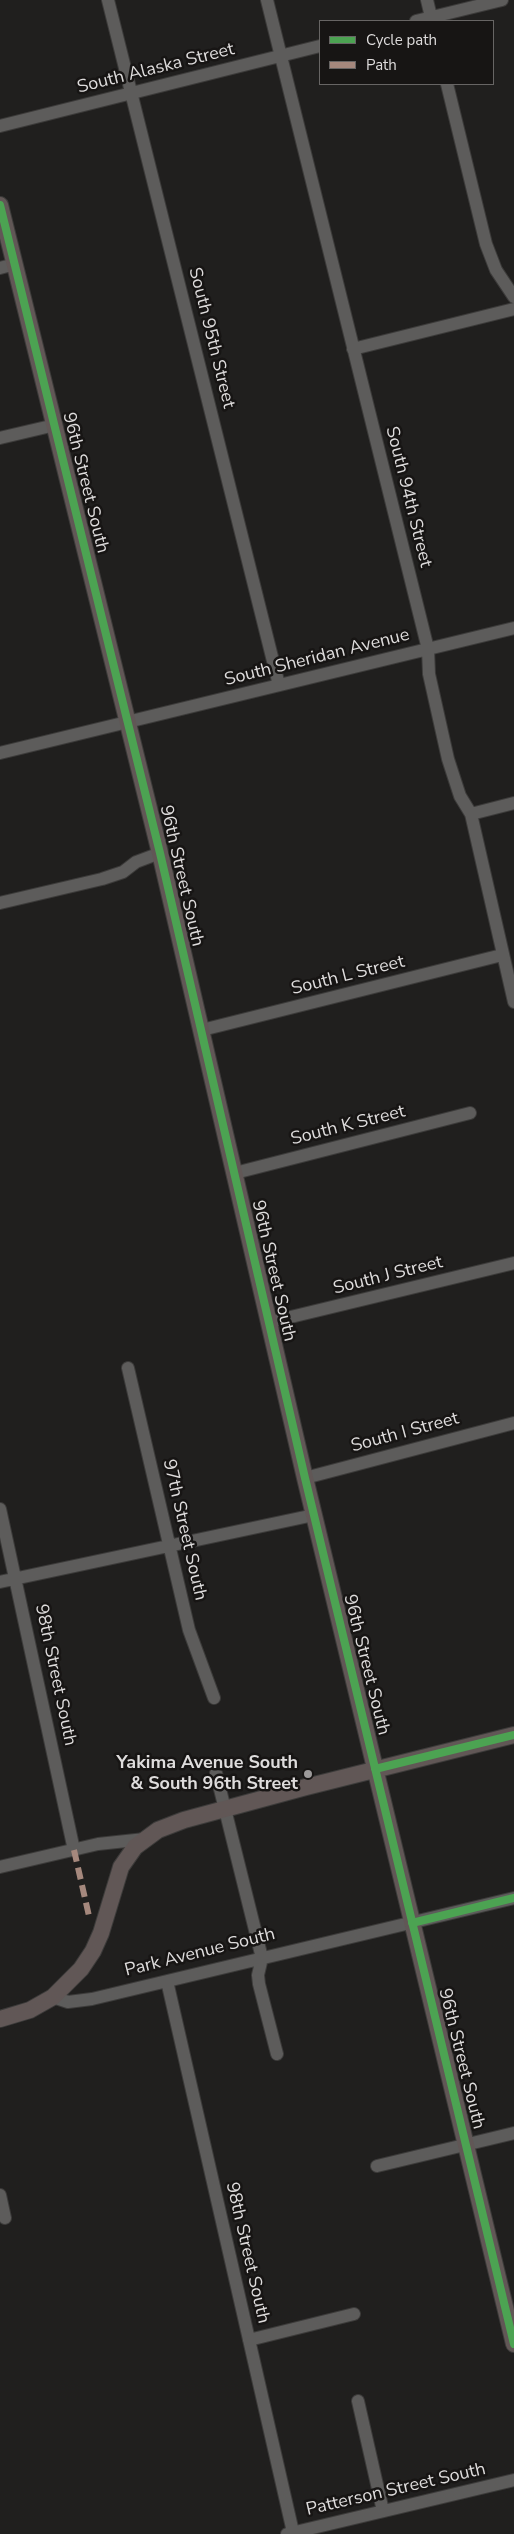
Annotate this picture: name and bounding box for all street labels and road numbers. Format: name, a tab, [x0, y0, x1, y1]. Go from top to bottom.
street label: South Alaska Street	[75, 39, 237, 99]
street label: South 95th Street	[183, 265, 239, 411]
street label: 96th Street South	[57, 410, 113, 556]
street label: South 94th Street	[380, 424, 436, 570]
street label: South Sheridan Avenue	[222, 625, 412, 691]
street label: 96th Street South	[154, 803, 208, 949]
street label: South L Street	[289, 952, 407, 1000]
street label: South K Street	[288, 1101, 408, 1151]
street label: 96th Street South	[246, 1198, 300, 1344]
street label: South J Street	[331, 1252, 445, 1300]
street label: South I Street	[349, 1408, 461, 1458]
street label: 97th Street South	[157, 1457, 211, 1603]
street label: 96th Street South	[338, 1592, 394, 1738]
street label: 98th Street South	[29, 1602, 81, 1748]
street label: Park Avenue South	[123, 1924, 277, 1982]
street label: 96th Street South	[433, 1986, 489, 2132]
street label: 98th Street South	[220, 2180, 274, 2326]
street label: Patterson Street South	[304, 2459, 488, 2521]

